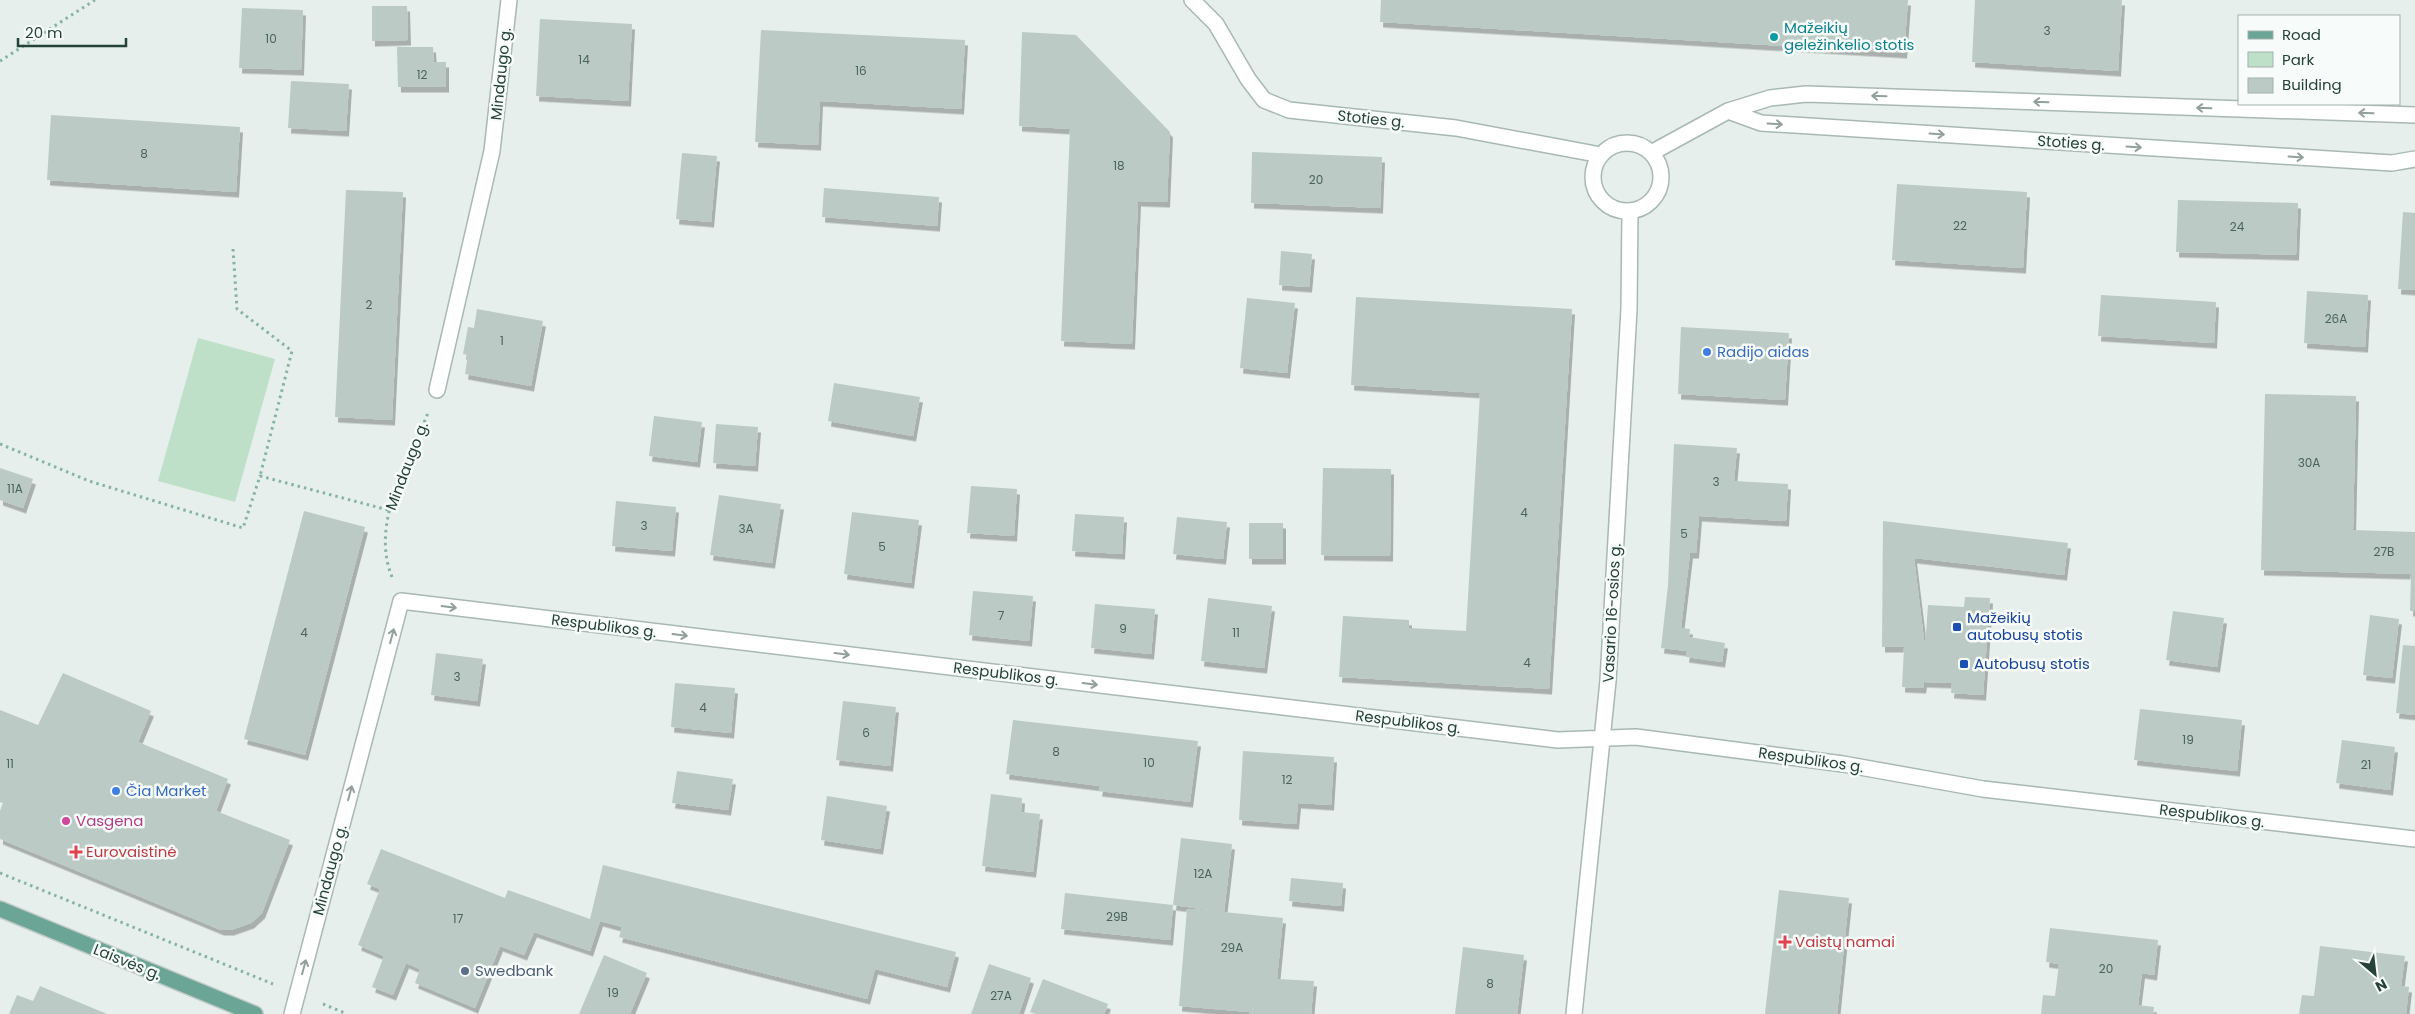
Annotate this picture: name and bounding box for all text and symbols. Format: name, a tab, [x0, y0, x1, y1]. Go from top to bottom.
scale bar	[18, 15, 125, 47]
legend	[2238, 15, 2400, 105]
place label: Mažeikių geležinkelio stotis	[1784, 17, 1915, 55]
text: 20 m	[25, 22, 63, 43]
house number: 3	[2043, 22, 2051, 39]
text: Road	[2282, 24, 2321, 45]
street label: Mindaugo g.	[485, 27, 516, 121]
house number: 10	[265, 30, 277, 47]
marker: Mažeikių geležinkelio stotis	[1768, 31, 1780, 43]
text: Park	[2282, 49, 2314, 70]
house number: 14	[578, 51, 590, 68]
house number: 16	[855, 62, 867, 79]
house number: 12	[417, 66, 427, 83]
text: Building	[2282, 74, 2342, 95]
one-way arrow	[1871, 92, 1887, 101]
one-way arrow	[2034, 97, 2050, 107]
one-way arrow	[2196, 103, 2212, 112]
street label: Stoties g.	[1336, 105, 1406, 132]
one-way arrow	[2359, 109, 2375, 118]
one-way arrow	[1766, 119, 1782, 128]
one-way arrow	[1929, 129, 1945, 139]
street label: Stoties g.	[2037, 130, 2105, 155]
one-way arrow	[2126, 142, 2142, 151]
house number: 8	[140, 145, 148, 162]
one-way arrow	[2288, 153, 2304, 162]
house number: 18	[1113, 157, 1125, 174]
house number: 20	[1309, 171, 1323, 188]
house number: 22	[1953, 217, 1967, 234]
house number: 24	[2230, 218, 2245, 235]
house number: 2	[366, 296, 373, 313]
house number: 26A	[2325, 310, 2347, 327]
house number: 1	[500, 332, 504, 349]
place label: Radijo aidas	[1717, 341, 1810, 362]
marker: Radijo aidas	[1701, 346, 1713, 358]
street label: Mindaugo g.	[380, 419, 433, 513]
house number: 30A	[2298, 454, 2320, 471]
house number: 3	[1712, 473, 1720, 490]
house number: 11A	[7, 480, 23, 497]
house number: 4	[1520, 504, 1528, 521]
house number: 3	[640, 517, 648, 534]
house number: 3A	[738, 520, 754, 537]
house number: 5	[1680, 525, 1688, 542]
house number: 5	[878, 538, 886, 555]
street label: Vasario 16-osios g.	[1597, 543, 1626, 683]
house number: 27B	[2374, 543, 2394, 560]
one-way arrow	[441, 602, 457, 612]
house number: 7	[998, 607, 1005, 624]
place label: Mažeikių autobusų stotis	[1967, 607, 2083, 645]
street label: Respublikos g.	[550, 609, 658, 642]
house number: 9	[1119, 620, 1127, 637]
marker: Mažeikių autobusų stotis	[1951, 621, 1963, 633]
house number: 4	[300, 624, 308, 641]
house number: 11	[1232, 624, 1240, 641]
one-way arrow	[388, 628, 397, 644]
one-way arrow	[672, 630, 688, 640]
one-way arrow	[833, 649, 849, 659]
place label: Autobusų stotis	[1974, 653, 2090, 674]
house number: 4	[1523, 654, 1531, 671]
street label: Respublikos g.	[952, 657, 1060, 690]
marker: Autobusų stotis	[1958, 658, 1970, 670]
house number: 3	[453, 668, 461, 685]
one-way arrow	[1081, 679, 1097, 689]
house number: 4	[699, 699, 707, 716]
street label: Respublikos g.	[1354, 705, 1462, 738]
house number: 6	[862, 724, 870, 741]
house number: 19	[2182, 731, 2194, 748]
street label: Respublikos g.	[1757, 742, 1865, 777]
house number: 8	[1052, 743, 1060, 760]
house number: 10	[1143, 754, 1155, 771]
house number: 11	[6, 755, 14, 772]
house number: 21	[2361, 756, 2371, 773]
house number: 12	[1282, 771, 1292, 788]
place label: Čia Market	[126, 780, 207, 801]
marker: Čia Market	[110, 785, 122, 797]
one-way arrow	[346, 785, 356, 801]
street label: Respublikos g.	[2158, 799, 2266, 832]
place label: Vasgena	[76, 810, 143, 831]
marker: Vasgena	[60, 815, 72, 827]
street label: Mindaugo g.	[307, 822, 352, 918]
place label: Eurovaistinė	[86, 841, 177, 862]
marker: Eurovaistinė	[70, 846, 82, 858]
house number: 12A	[1194, 865, 1212, 882]
house number: 29B	[1106, 908, 1128, 925]
house number: 17	[453, 910, 464, 927]
place label: Vaistų namai	[1795, 931, 1895, 952]
marker: Vaistų namai	[1779, 936, 1791, 948]
street label: Laisvės g.	[90, 939, 164, 985]
house number: 29A	[1221, 939, 1243, 956]
north arrow	[2350, 949, 2400, 999]
one-way arrow	[300, 959, 310, 975]
place label: Swedbank	[475, 960, 553, 981]
house number: 20	[2099, 960, 2113, 977]
marker: Swedbank	[459, 965, 471, 977]
text: N	[2372, 974, 2390, 997]
house number: 8	[1486, 975, 1494, 992]
house number: 19	[607, 984, 619, 1001]
house number: 27A	[990, 987, 1012, 1004]

